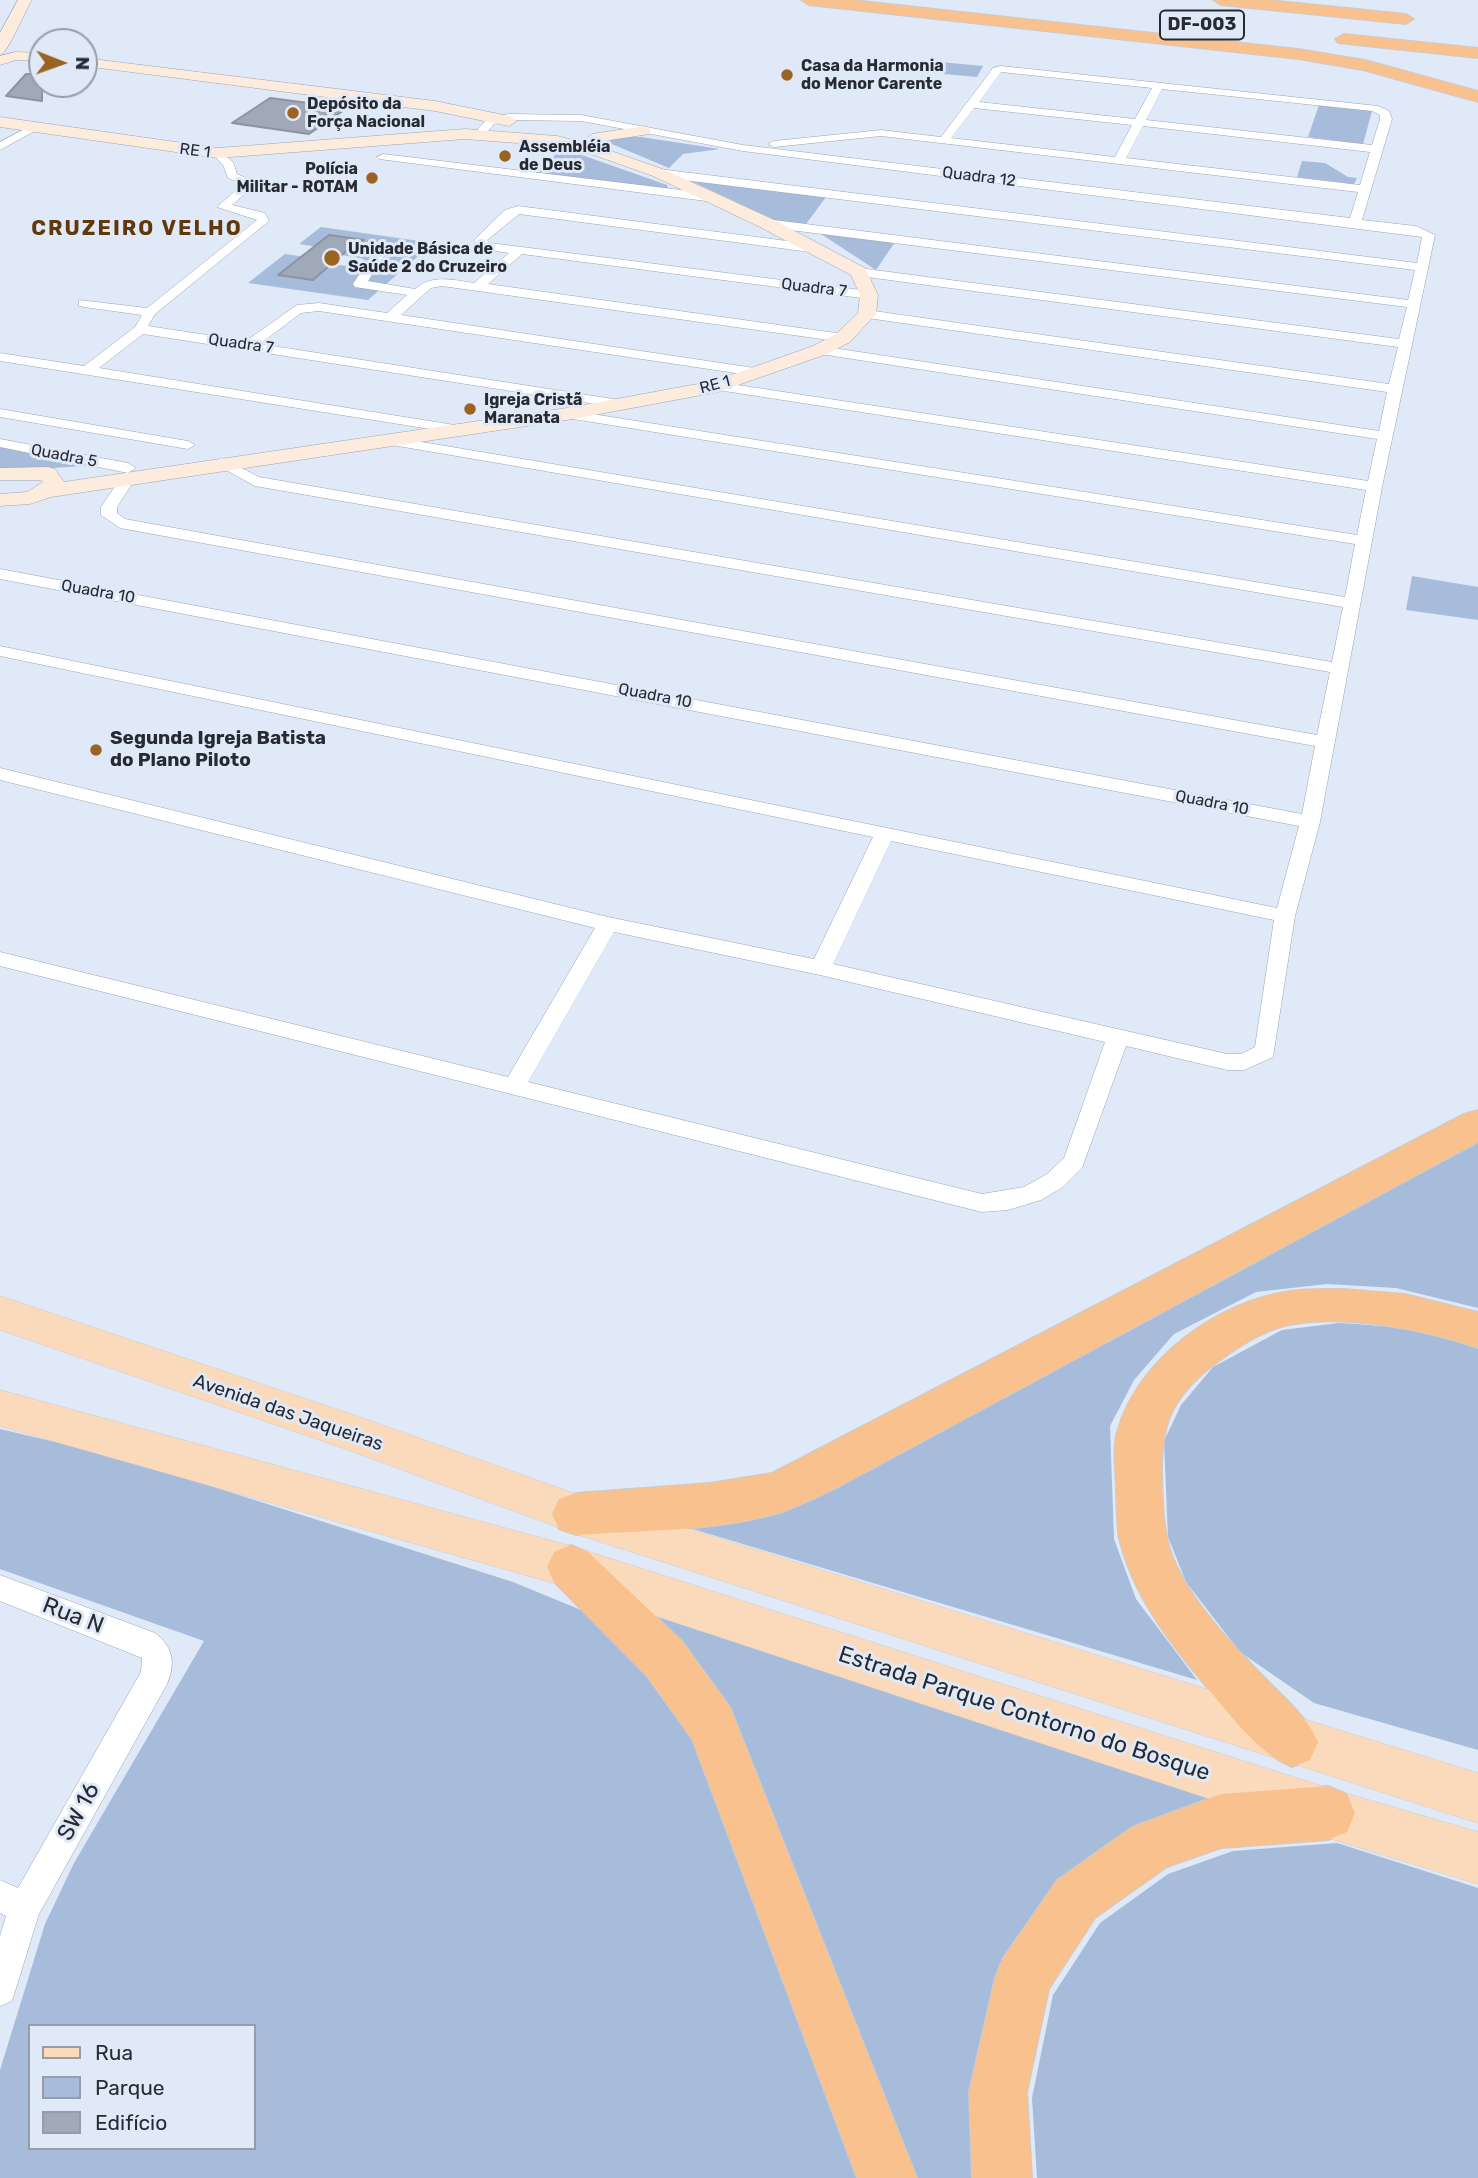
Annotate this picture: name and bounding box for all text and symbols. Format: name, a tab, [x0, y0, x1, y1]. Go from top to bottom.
road number: DF-003	[1160, 10, 1244, 40]
north arrow	[28, 28, 98, 98]
text: N	[71, 56, 94, 70]
place label: Casa da Harmonia do Menor Carente	[801, 56, 944, 94]
marker: Casa da Harmonia do Menor Carente	[779, 67, 795, 83]
place label: Depósito da Força Nacional	[307, 94, 425, 132]
marker: Depósito da Força Nacional	[285, 105, 301, 121]
place label: Assembléia de Deus	[519, 137, 611, 175]
street label: RE 1	[178, 140, 212, 162]
marker: Assembléia de Deus	[497, 148, 513, 164]
place label: Polícia Militar - ROTAM	[237, 159, 358, 197]
street label: Quadra 12	[941, 163, 1017, 191]
marker: Polícia Militar - ROTAM	[364, 170, 380, 186]
district label: CRUZEIRO VELHO	[33, 216, 241, 242]
place label: Unidade Básica de Saúde 2 do Cruzeiro	[348, 239, 507, 277]
marker: Unidade Básica de Saúde 2 do Cruzeiro	[322, 248, 342, 268]
street label: Quadra 7	[780, 274, 848, 302]
street label: Quadra 7	[207, 330, 275, 358]
street label: RE 1	[698, 372, 732, 398]
place label: Igreja Cristã Maranata	[484, 390, 583, 428]
marker: Igreja Cristã Maranata	[462, 401, 478, 417]
street label: Quadra 5	[29, 440, 99, 472]
street label: Quadra 10	[60, 576, 136, 608]
street label: Quadra 10	[617, 679, 693, 713]
place label: Segunda Igreja Batista do Plano Piloto	[110, 728, 326, 772]
marker: Segunda Igreja Batista do Plano Piloto	[88, 742, 104, 758]
street label: Quadra 10	[1174, 786, 1250, 820]
street label: Avenida das Jaqueiras	[190, 1370, 386, 1456]
street label: Rua N	[39, 1592, 107, 1640]
street label: Estrada Parque Contorno do Bosque	[835, 1641, 1213, 1787]
street label: SW 16	[52, 1778, 106, 1846]
legend	[28, 2024, 256, 2150]
text: Rua	[95, 2040, 133, 2065]
text: Parque	[95, 2075, 165, 2100]
text: Edifício	[95, 2110, 167, 2135]

